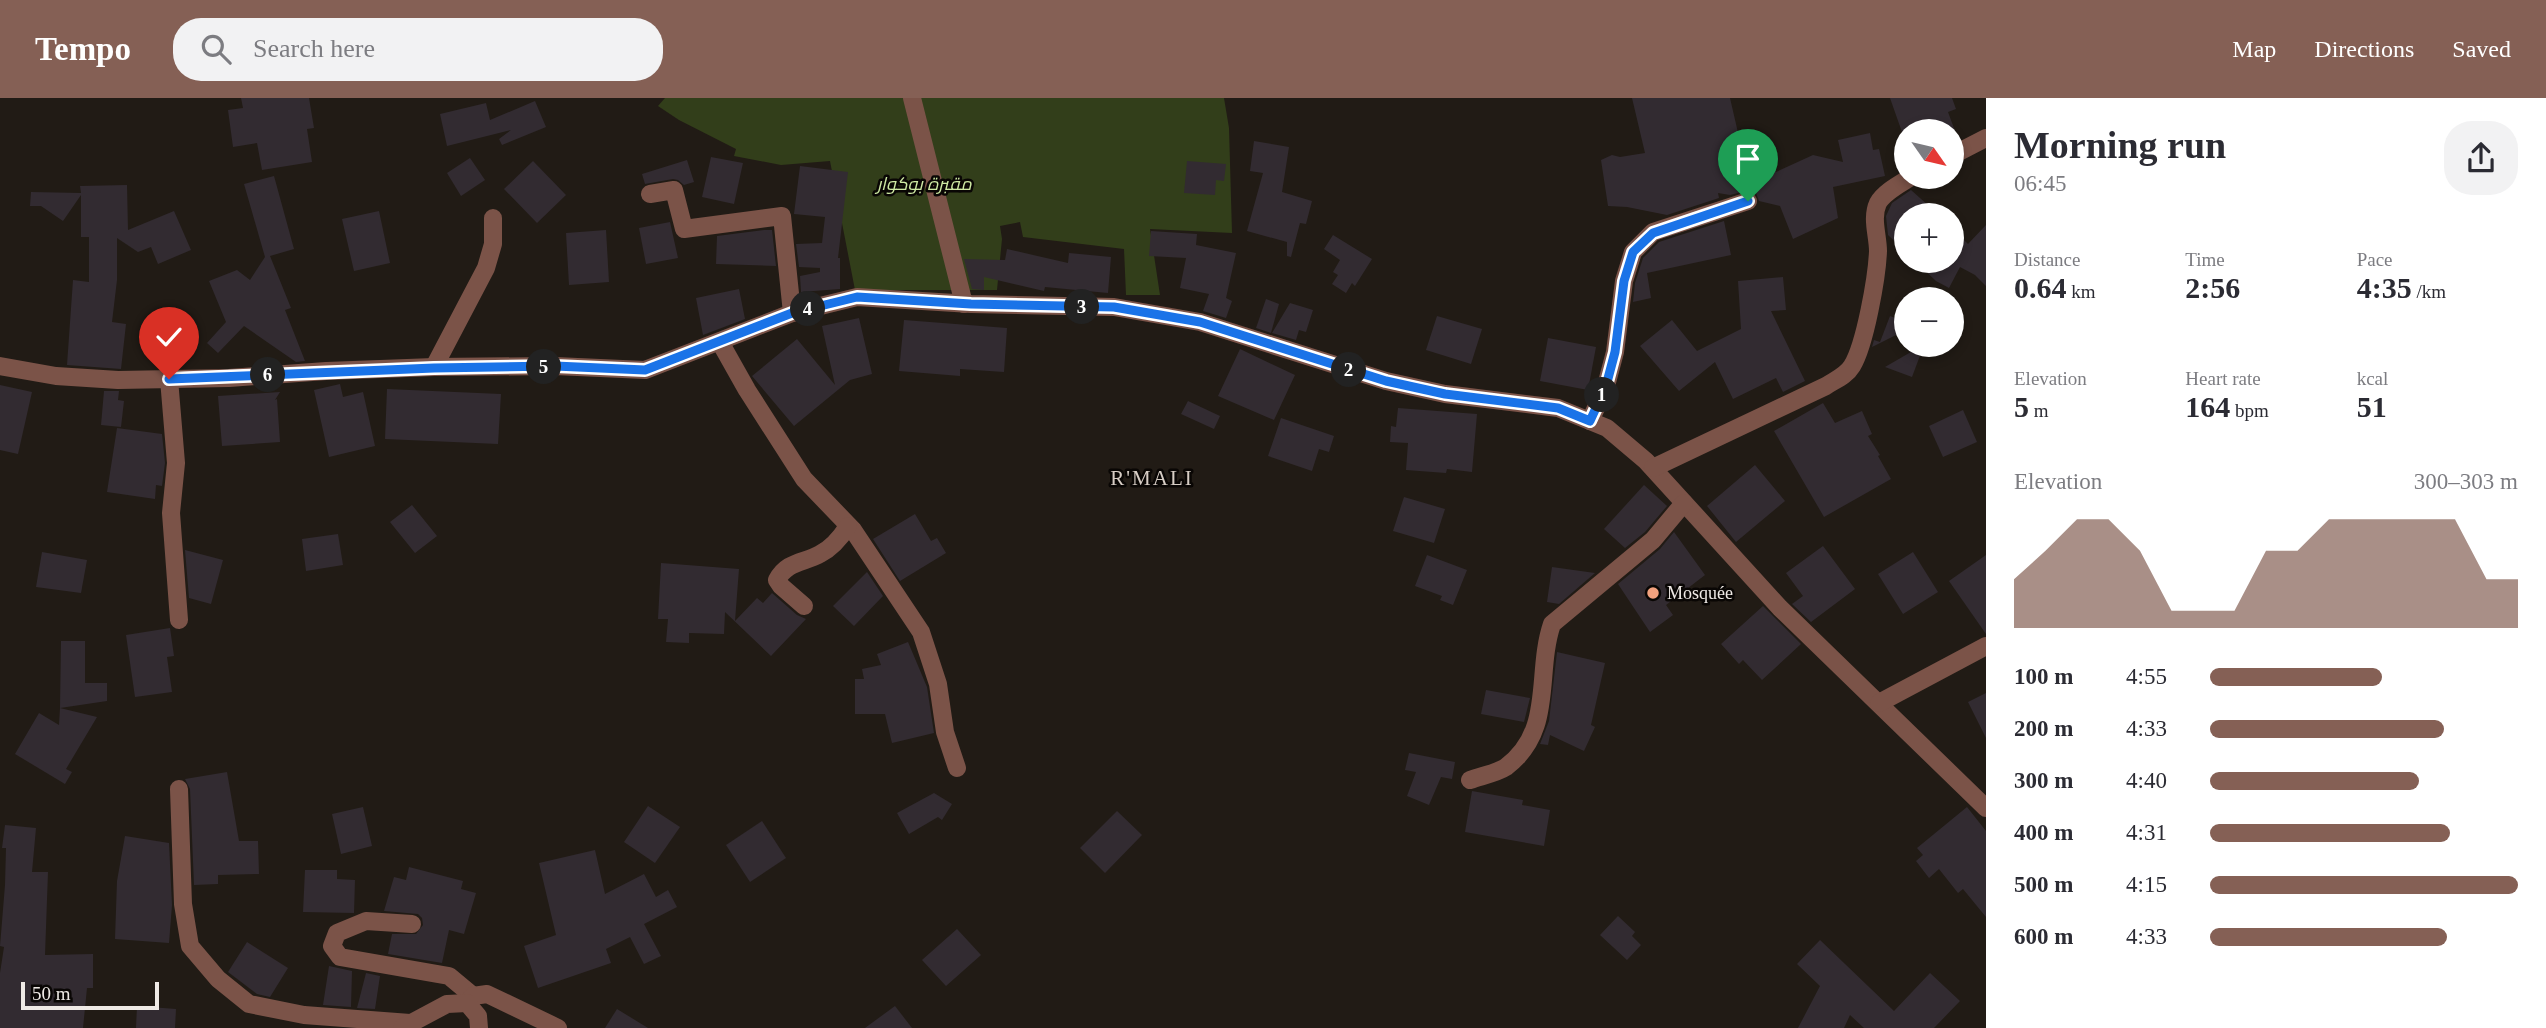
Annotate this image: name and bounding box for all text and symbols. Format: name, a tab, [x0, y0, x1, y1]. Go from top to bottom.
search box	[173, 18, 663, 81]
icon: search	[197, 30, 235, 68]
text: Tempo	[35, 31, 131, 67]
text: Search here	[253, 34, 375, 63]
text: Map	[2232, 36, 2276, 62]
text: Directions	[2314, 36, 2414, 62]
text: Saved	[2452, 36, 2511, 62]
north arrow	[1894, 119, 1964, 189]
map controls	[1894, 119, 1964, 357]
button: share	[2444, 121, 2518, 195]
text: Morning run	[2014, 124, 2226, 166]
pin	[1718, 129, 1778, 201]
icon: arrive	[1729, 140, 1767, 178]
text: 06:45	[2014, 171, 2066, 196]
park label: مقبرة بوكوار	[874, 174, 972, 194]
button: +	[1894, 203, 1964, 273]
text: Distance	[2014, 249, 2080, 270]
text: Time	[2185, 249, 2225, 270]
text: Pace	[2357, 249, 2393, 270]
text: 0.64	[2014, 271, 2067, 304]
text: 2:56	[2185, 271, 2240, 304]
text: 4:35	[2357, 271, 2412, 304]
text: km	[2067, 281, 2096, 302]
text: /km	[2412, 281, 2446, 302]
button: −	[1894, 287, 1964, 357]
pin: 3	[1064, 290, 1100, 325]
pin: 4	[790, 292, 826, 326]
text: 3	[1077, 296, 1086, 317]
text: 4	[803, 298, 812, 319]
pin	[139, 307, 199, 379]
icon: check	[150, 318, 188, 356]
pin: 5	[526, 350, 562, 384]
pin: 2	[1332, 352, 1366, 388]
text: 5	[539, 356, 548, 377]
pin: 6	[250, 358, 286, 392]
text: 2	[1344, 359, 1353, 380]
text: 6	[263, 364, 272, 385]
text: Elevation	[2014, 368, 2087, 389]
text: Heart rate	[2185, 368, 2261, 389]
text: kcal	[2357, 368, 2388, 389]
pin: 1	[1584, 378, 1620, 412]
text: 1	[1597, 384, 1606, 405]
text: 5	[2014, 390, 2029, 423]
text: 164	[2185, 390, 2230, 423]
text: 51	[2357, 390, 2387, 423]
text: m	[2029, 400, 2049, 421]
text: bpm	[2230, 400, 2269, 421]
district label: R'MALI	[1110, 466, 1194, 490]
text: Elevation	[2014, 469, 2102, 494]
text: 300–303 m	[2414, 469, 2518, 494]
place label: Mosquée	[1667, 583, 1733, 603]
marker: Mosquée	[1645, 585, 1661, 601]
text: 100 m	[2014, 664, 2073, 689]
text: 4:55	[2126, 664, 2167, 689]
text: 200 m	[2014, 716, 2073, 741]
text: 4:33	[2126, 716, 2167, 741]
text: 300 m	[2014, 768, 2073, 793]
text: 4:40	[2126, 768, 2167, 793]
text: 400 m	[2014, 820, 2073, 845]
text: 4:31	[2126, 820, 2167, 845]
text: 500 m	[2014, 872, 2073, 897]
text: 4:15	[2126, 872, 2167, 897]
text: 600 m	[2014, 924, 2073, 949]
text: 4:33	[2126, 924, 2167, 949]
scale bar	[21, 979, 159, 1011]
text: 50 m	[32, 983, 71, 1004]

